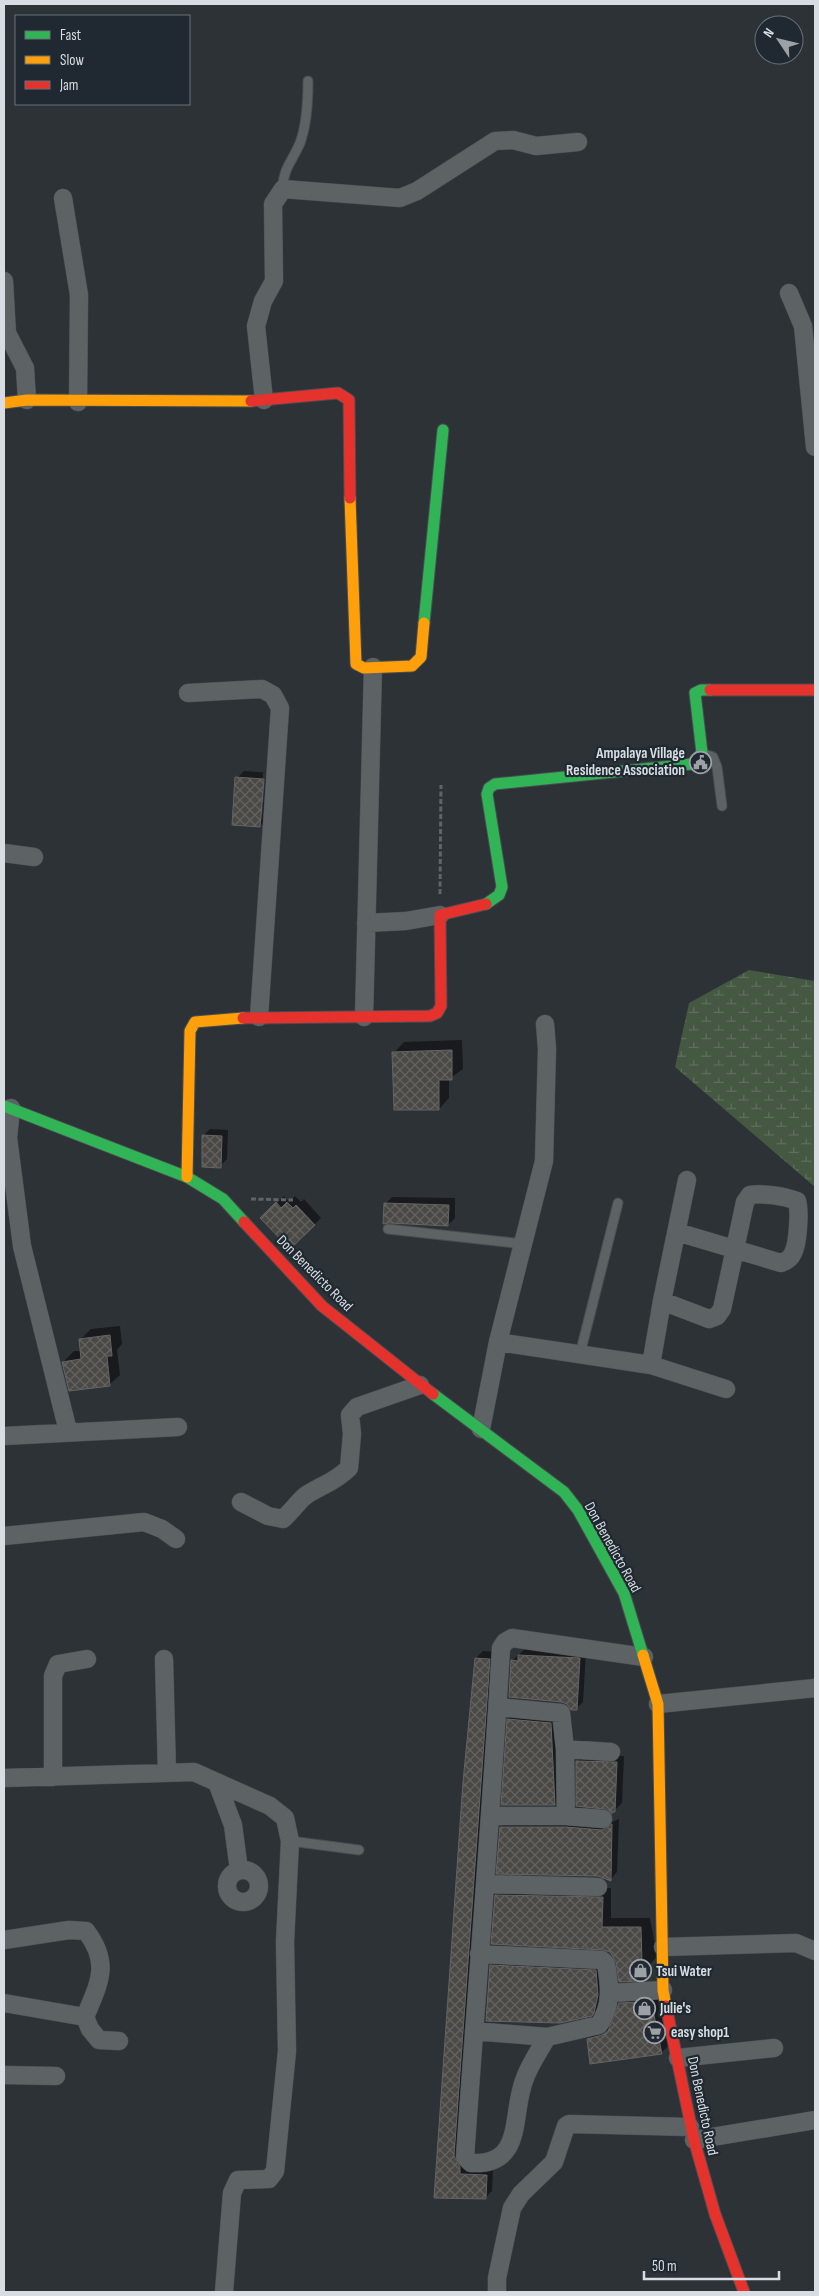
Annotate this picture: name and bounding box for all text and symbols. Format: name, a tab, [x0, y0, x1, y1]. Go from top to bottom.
legend	[15, 15, 190, 105]
north arrow	[754, 15, 804, 65]
text: N	[760, 25, 778, 41]
text: Fast	[60, 26, 82, 45]
text: Slow	[60, 51, 84, 70]
text: Jam	[59, 76, 78, 95]
place label: Ampalaya Village Residence Association	[566, 744, 685, 780]
public building icon: Ampalaya Village Residence Association	[689, 750, 713, 774]
street label: Don Benedicto Road	[272, 1231, 357, 1316]
street label: Don Benedicto Road	[580, 1499, 645, 1596]
shop icon: Tsui Water	[628, 1959, 652, 1983]
place label: Tsui Water	[656, 1962, 712, 1981]
shop icon: Julie's	[632, 1996, 656, 2020]
place label: Julie's	[659, 1999, 691, 2018]
supermarket icon: easy shop1	[643, 2020, 667, 2044]
place label: easy shop1	[671, 2023, 729, 2042]
street label: Don Benedicto Road	[683, 2055, 722, 2157]
scale bar	[644, 2248, 779, 2280]
text: 50 m	[652, 2257, 677, 2276]

